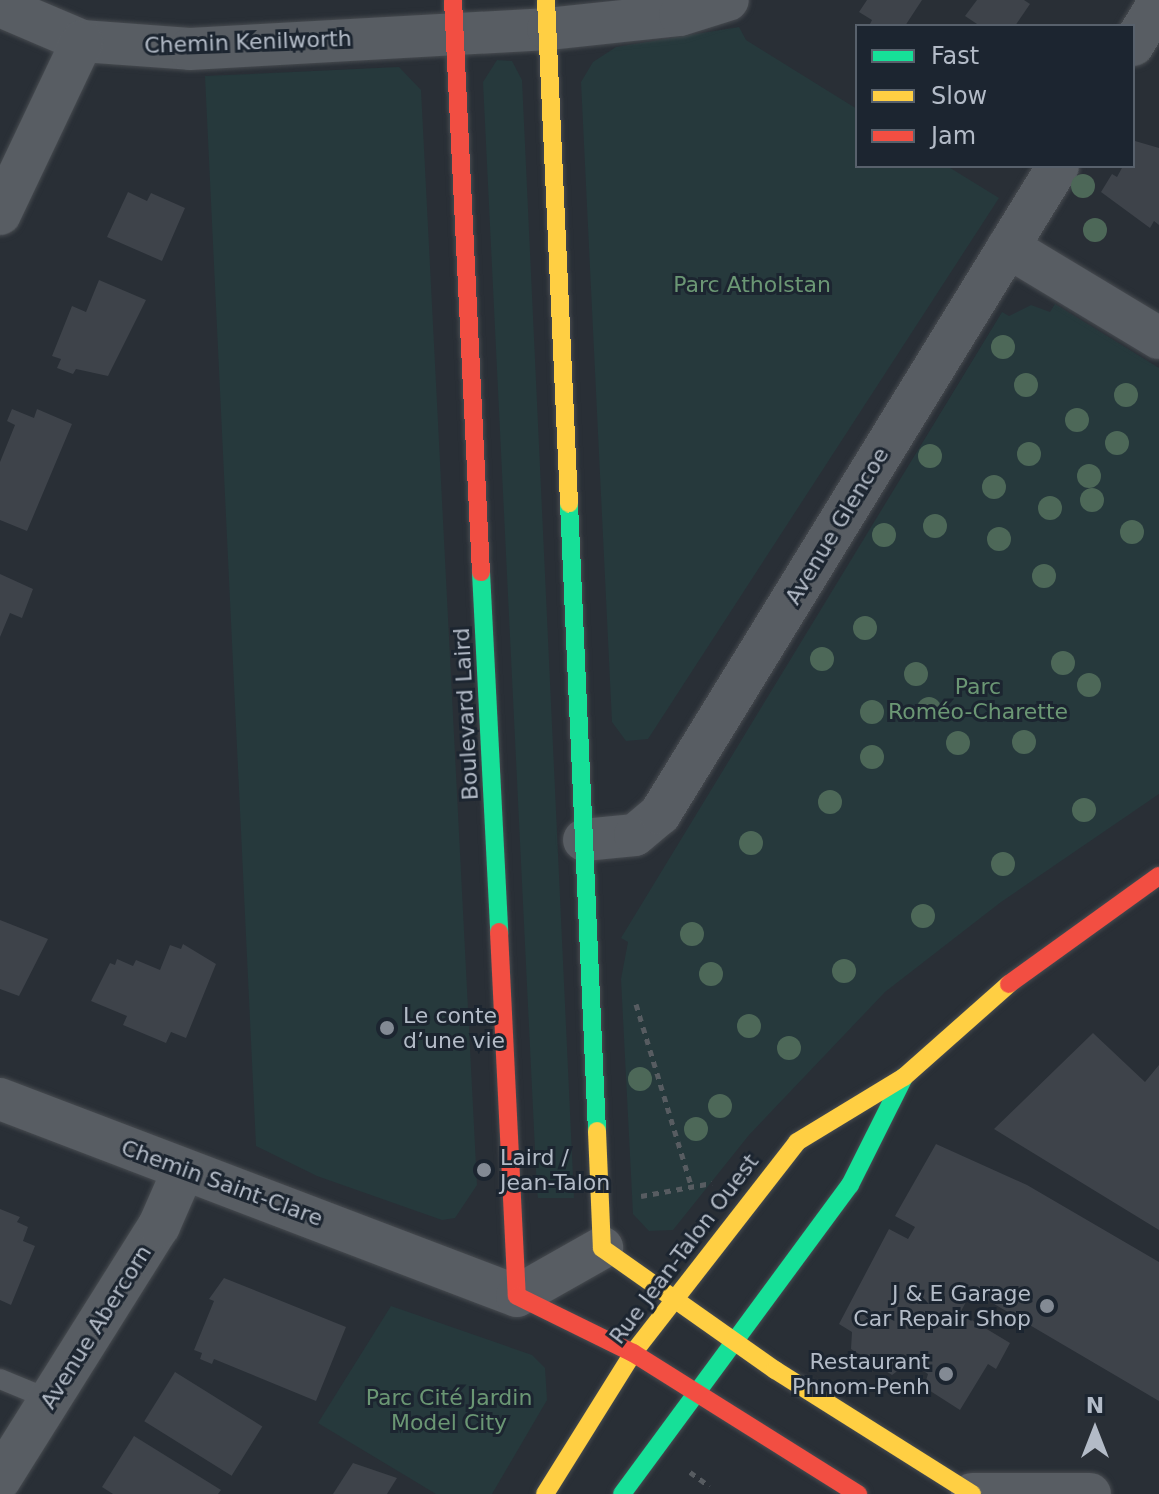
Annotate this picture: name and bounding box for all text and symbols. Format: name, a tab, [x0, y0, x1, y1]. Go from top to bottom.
legend	[855, 24, 1135, 168]
street label: Chemin Kenilworth	[144, 25, 352, 59]
text: Fast	[931, 42, 979, 70]
text: Slow	[931, 82, 987, 110]
text: Jam	[931, 122, 976, 150]
park label: Parc Atholstan	[673, 272, 831, 298]
street label: Avenue Glencoe	[780, 443, 894, 609]
street label: Boulevard Laird	[448, 627, 484, 801]
park label: Parc Roméo-Charette	[888, 673, 1068, 724]
place label: Le conte d’une vie	[403, 1002, 505, 1054]
marker: Le conte d’une vie	[378, 1019, 396, 1037]
street label: Chemin Saint-Clare	[118, 1134, 326, 1232]
place label: Laird / Jean-Talon	[500, 1144, 610, 1196]
street label: Rue Jean-Talon Ouest	[604, 1149, 764, 1349]
marker: Laird / Jean-Talon	[475, 1161, 493, 1179]
street label: Avenue Abercorn	[35, 1240, 157, 1414]
place label: J & E Garage Car Repair Shop	[853, 1280, 1031, 1332]
marker: J & E Garage Car Repair Shop	[1038, 1297, 1056, 1315]
place label: Restaurant Phnom-Penh	[792, 1348, 930, 1400]
marker: Restaurant Phnom-Penh	[937, 1365, 955, 1383]
park label: Parc Cité Jardin Model City	[366, 1384, 532, 1436]
north arrow	[1055, 1390, 1135, 1470]
text: N	[1086, 1393, 1104, 1418]

